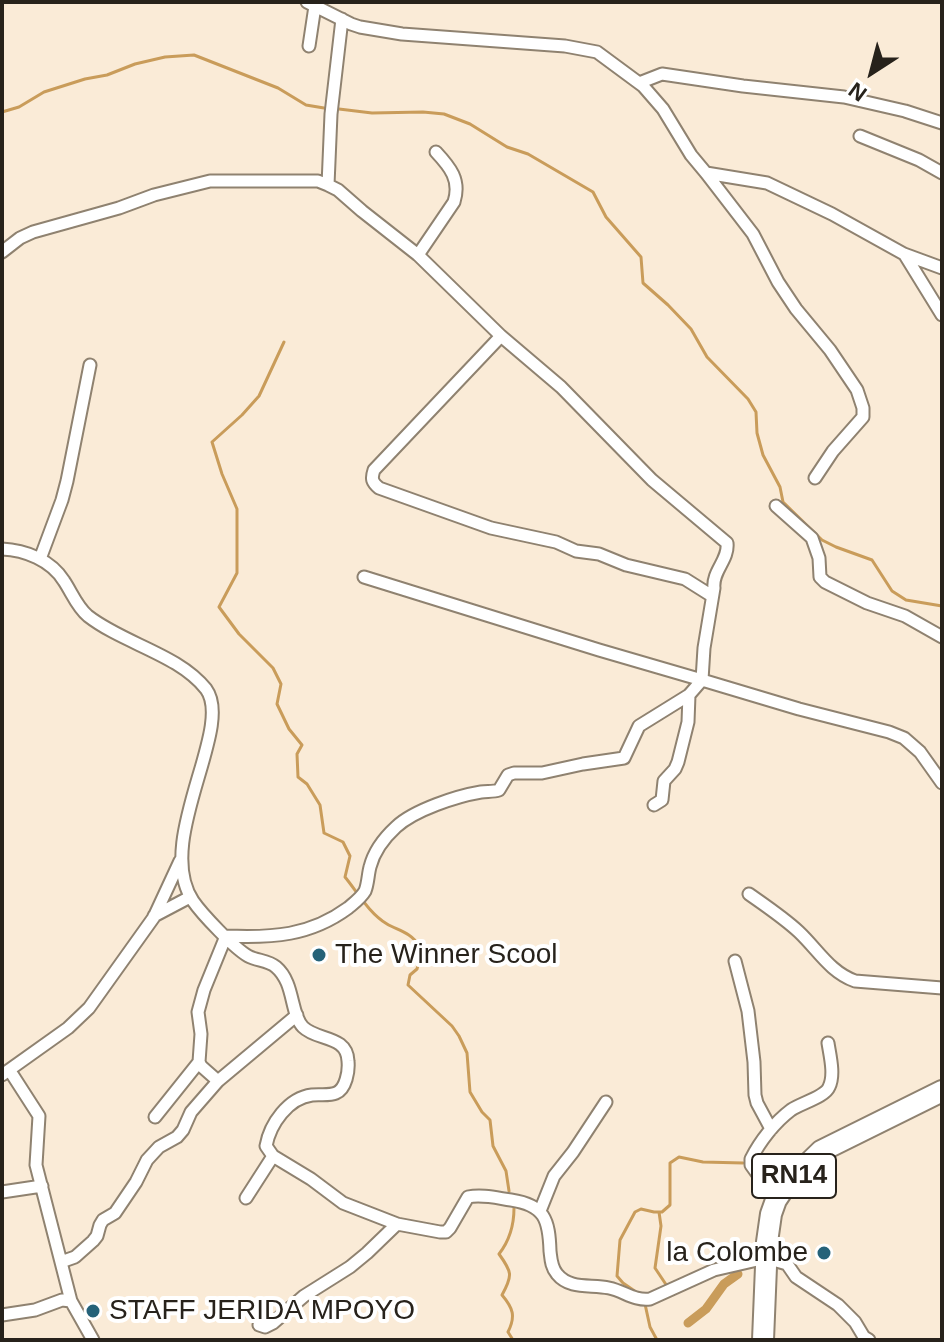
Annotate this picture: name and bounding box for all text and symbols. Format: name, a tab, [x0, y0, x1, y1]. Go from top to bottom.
north arrow	[832, 32, 912, 112]
text: N	[844, 77, 871, 107]
place label: The Winner Scool	[335, 938, 558, 972]
marker: The Winner Scool	[310, 946, 328, 964]
road number: RN14	[752, 1154, 836, 1198]
place label: la Colombe	[666, 1236, 808, 1270]
marker: la Colombe	[815, 1244, 833, 1262]
place label: STAFF JERIDA MPOYO	[109, 1294, 415, 1328]
marker: STAFF JERIDA MPOYO	[84, 1302, 102, 1320]

